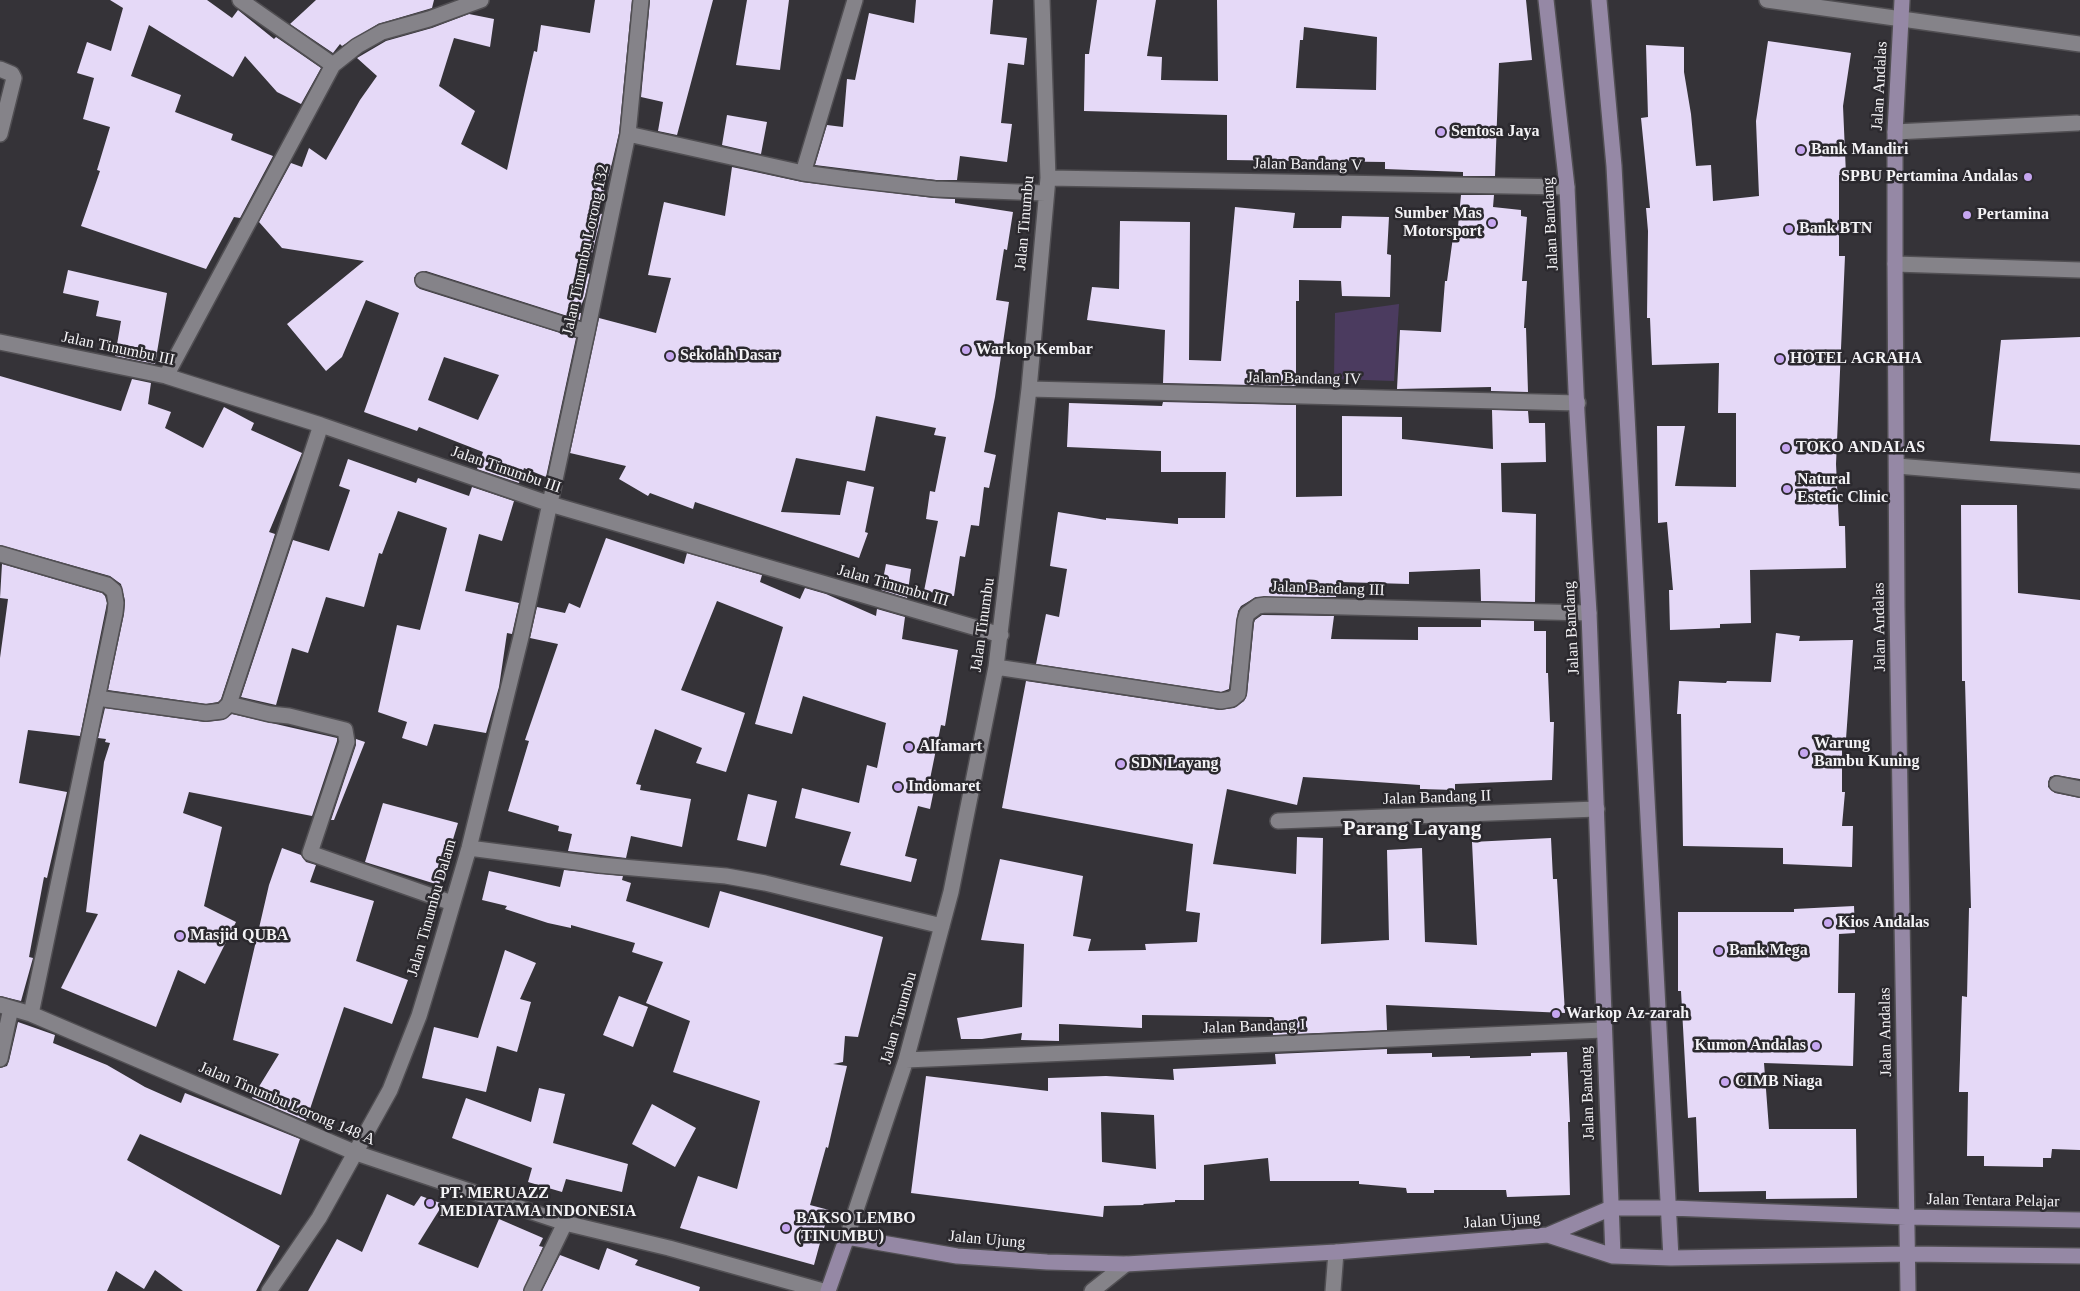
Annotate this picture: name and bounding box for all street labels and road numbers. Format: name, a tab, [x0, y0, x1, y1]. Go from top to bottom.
street label: Jalan Andalas	[1868, 41, 1892, 131]
street label: Jalan Bandang V	[1253, 154, 1363, 176]
street label: Jalan Tinumbu Lorong 132	[559, 163, 613, 337]
street label: Jalan Tinumbu	[1011, 175, 1039, 271]
street label: Jalan Bandang	[1539, 177, 1563, 271]
street label: Jalan Tinumbu III	[60, 328, 176, 370]
street label: Jalan Bandang IV	[1247, 368, 1361, 390]
street label: Jalan Tinumbu III	[449, 442, 563, 498]
street label: Jalan Tinumbu III	[835, 561, 951, 611]
street label: Jalan Tinumbu	[967, 577, 999, 673]
street label: Jalan Bandang III	[1271, 577, 1385, 601]
street label: Jalan Bandang	[1560, 581, 1584, 675]
street label: Jalan Andalas	[1870, 582, 1890, 672]
street label: Jalan Bandang II	[1382, 787, 1492, 809]
street label: Jalan Tinumbu Dalam	[403, 837, 461, 979]
street label: Jalan Tinumbu	[877, 970, 921, 1066]
street label: Jalan Andalas	[1876, 987, 1896, 1077]
street label: Jalan Bandang I	[1202, 1016, 1306, 1038]
street label: Jalan Bandang	[1577, 1046, 1599, 1140]
street label: Jalan Tinumbu Lorong 148 A	[196, 1058, 378, 1150]
street label: Jalan Tentara Pelajar	[1926, 1190, 2060, 1212]
street label: Jalan Ujung	[1463, 1209, 1541, 1233]
street label: Jalan Ujung	[948, 1227, 1026, 1253]

